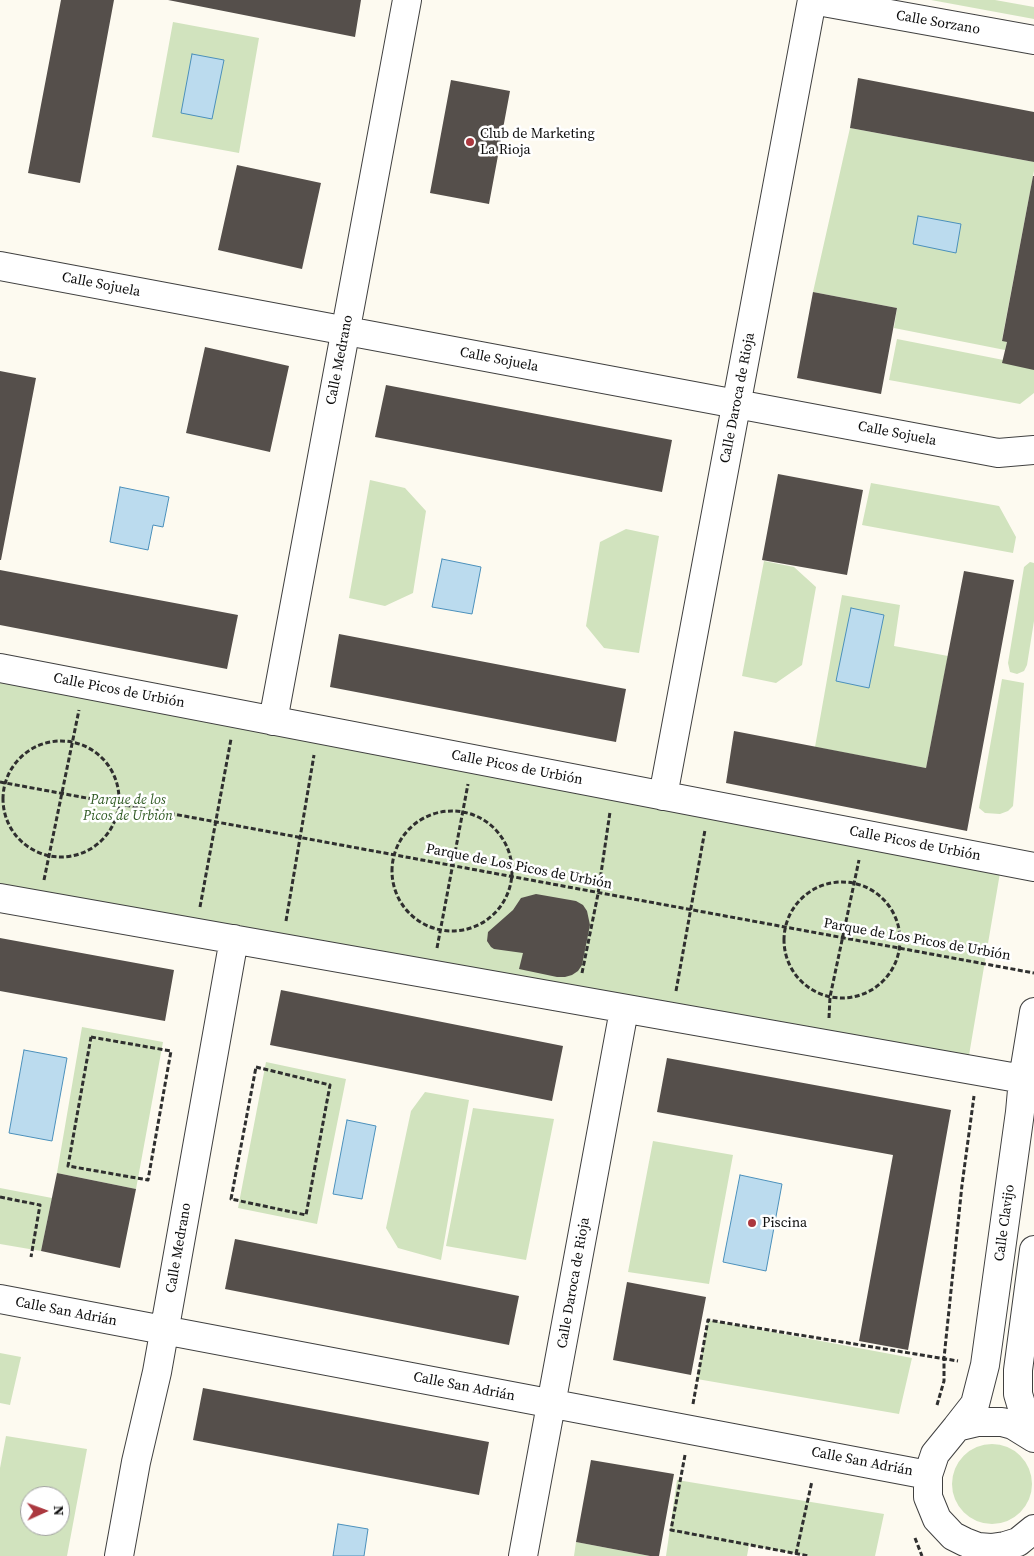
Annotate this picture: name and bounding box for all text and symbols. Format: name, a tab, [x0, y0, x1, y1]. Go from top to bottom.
street label: Calle Sorzano	[895, 7, 981, 39]
place label: Club de Marketing La Rioja	[480, 126, 595, 158]
marker: Club de Marketing La Rioja	[464, 136, 476, 148]
street label: Calle Sojuela	[60, 269, 142, 301]
street label: Calle Medrano	[323, 314, 357, 406]
street label: Calle Daroca de Rioja	[717, 331, 759, 465]
street label: Calle Sojuela	[458, 344, 540, 376]
street label: Calle Sojuela	[856, 418, 938, 450]
street label: Calle Picos de Urbión	[52, 670, 186, 712]
street label: Calle Picos de Urbión	[450, 747, 584, 789]
park label: Parque de los Picos de Urbión	[83, 792, 173, 824]
street label: Calle Picos de Urbión	[848, 823, 982, 865]
street label: Parque de Los Picos de Urbión	[424, 841, 614, 893]
street label: Parque de Los Picos de Urbión	[822, 915, 1012, 965]
street label: Calle Clavijo	[991, 1184, 1019, 1262]
street label: Calle Medrano	[163, 1202, 195, 1294]
place label: Piscina	[762, 1215, 807, 1231]
street label: Calle Daroca de Rioja	[554, 1216, 594, 1350]
marker: Piscina	[746, 1217, 758, 1229]
street label: Calle San Adrián	[14, 1294, 118, 1330]
street label: Calle San Adrián	[412, 1369, 516, 1405]
street label: Calle San Adrián	[810, 1444, 914, 1480]
north arrow	[20, 1486, 70, 1536]
text: N	[49, 1505, 69, 1516]

